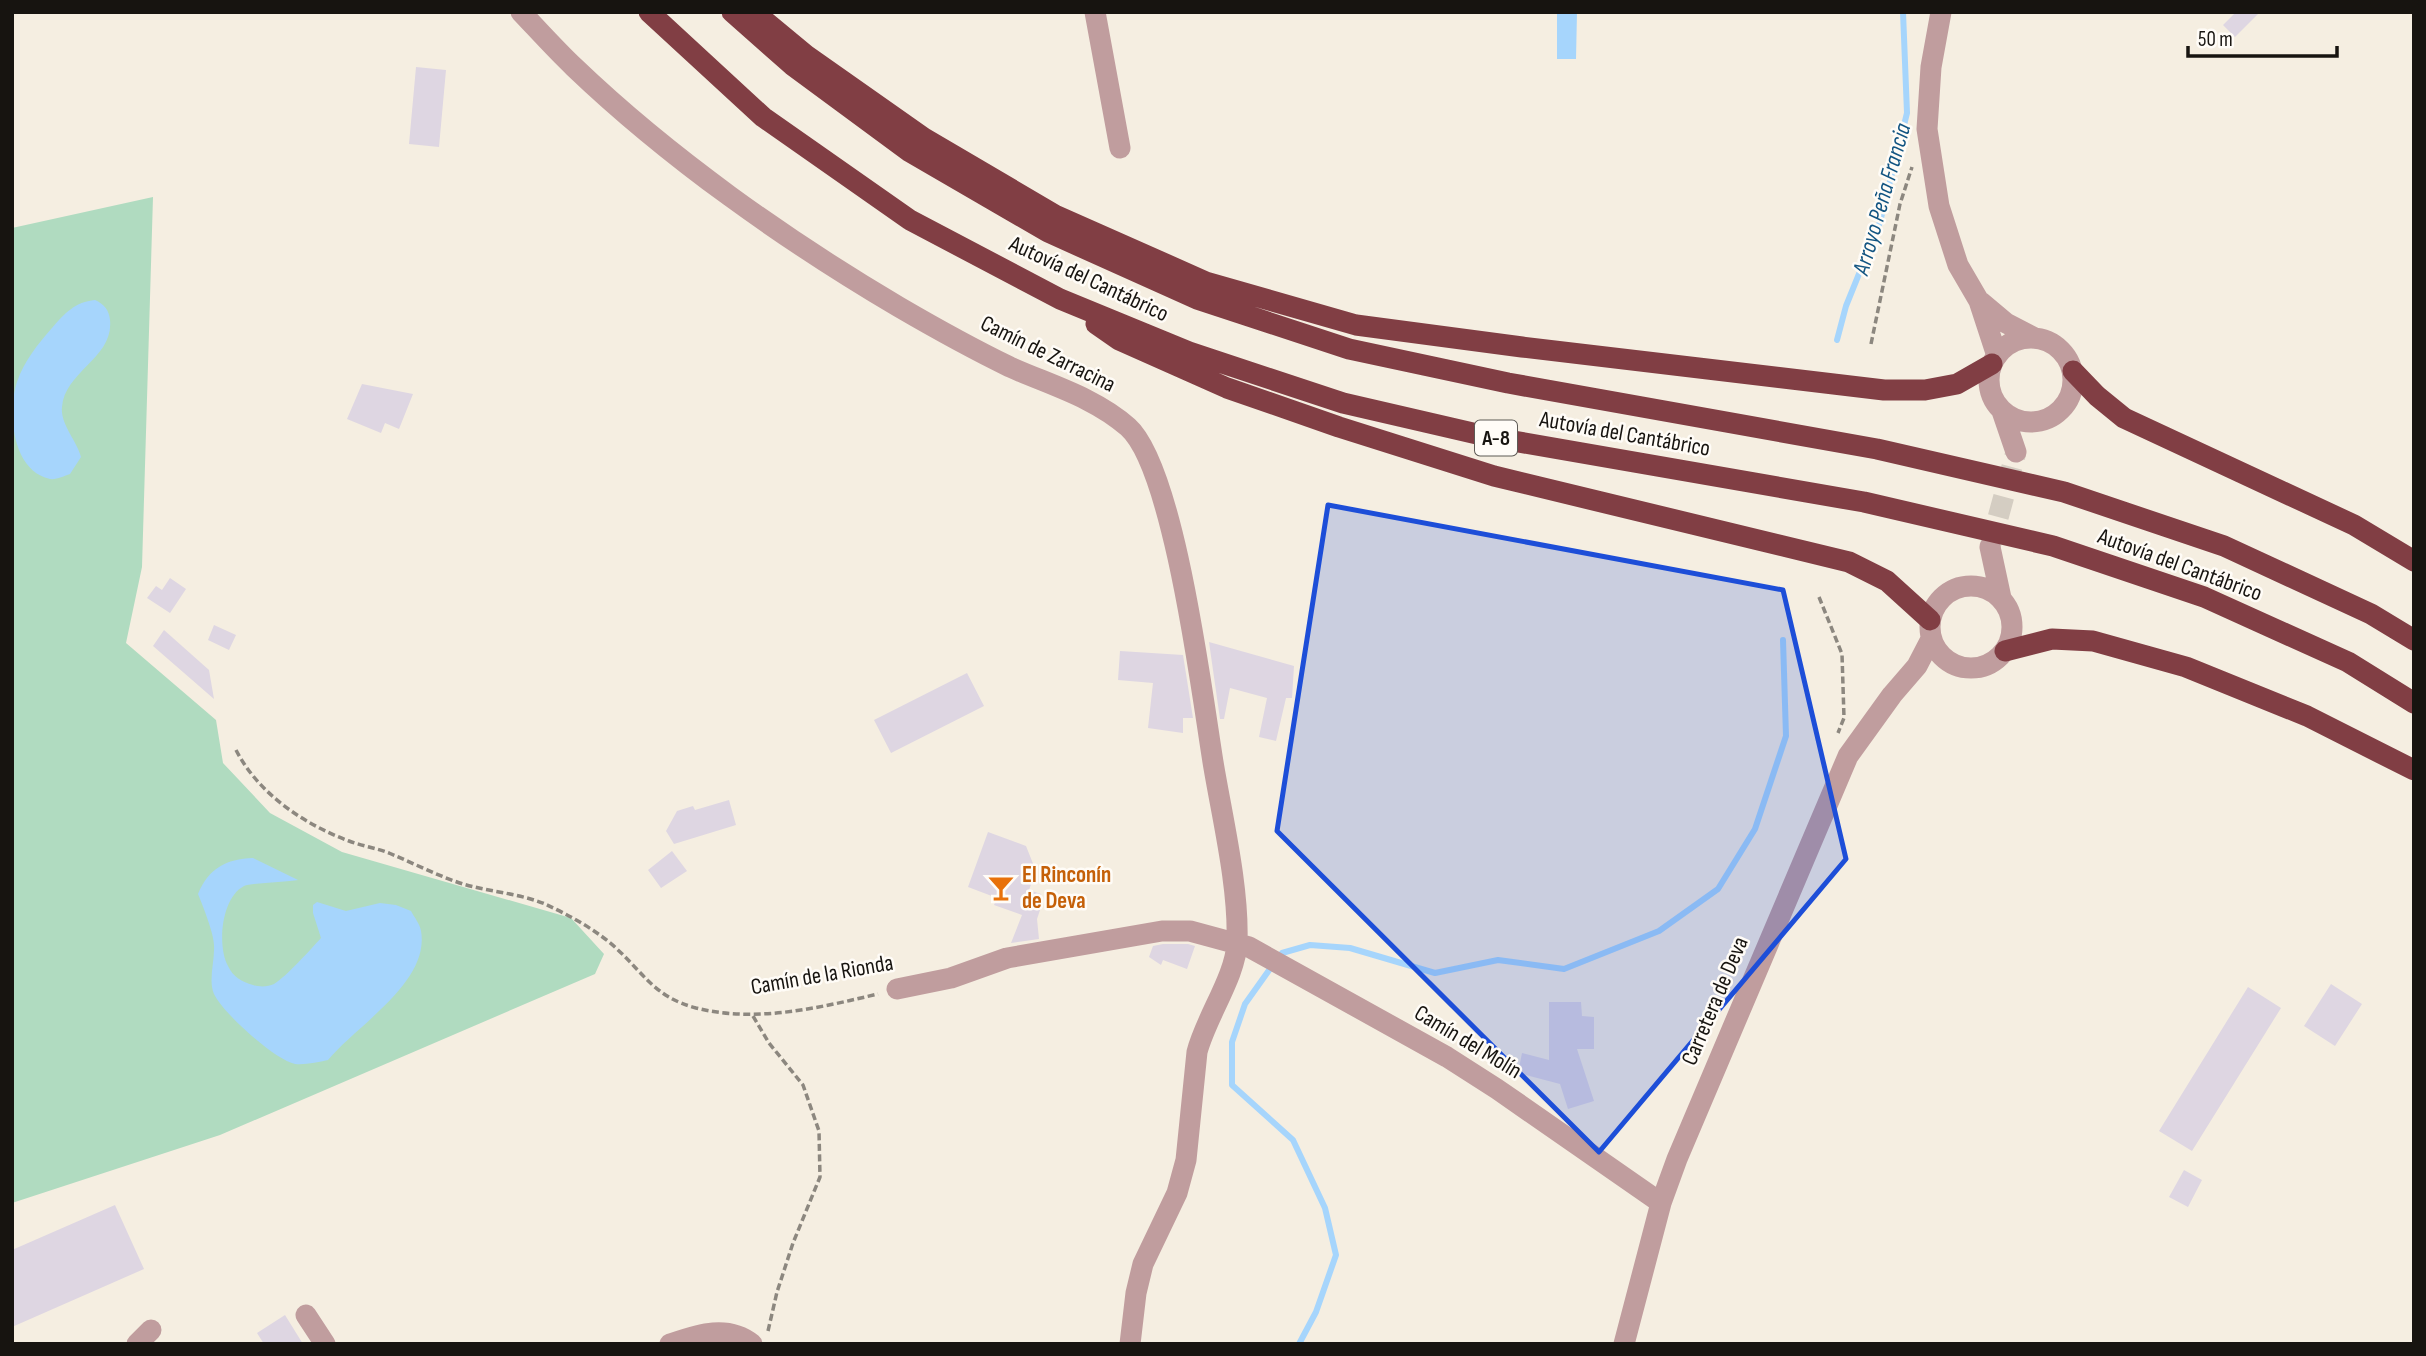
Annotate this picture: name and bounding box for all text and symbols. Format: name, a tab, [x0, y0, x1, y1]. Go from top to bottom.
scale bar	[2188, 14, 2337, 58]
text: 50 m	[2198, 27, 2233, 52]
water label: Arroyo Peña Francia	[1846, 119, 1918, 279]
street label: Autovía del Cantábrico	[1004, 229, 1173, 328]
street label: Camín de Zarracina	[976, 309, 1120, 399]
street label: Autovía del Cantábrico	[1537, 405, 1712, 463]
road number: A-8	[1475, 420, 1517, 456]
street label: Autovía del Cantábrico	[2093, 522, 2266, 608]
place label: El Rinconín de Deva	[1022, 861, 1111, 915]
bar icon: El Rinconín de Deva	[986, 873, 1016, 903]
street label: Carretera de Deva	[1675, 933, 1755, 1069]
street label: Camín de la Rionda	[749, 949, 895, 1001]
street label: Camín del Molín	[1409, 999, 1527, 1085]

